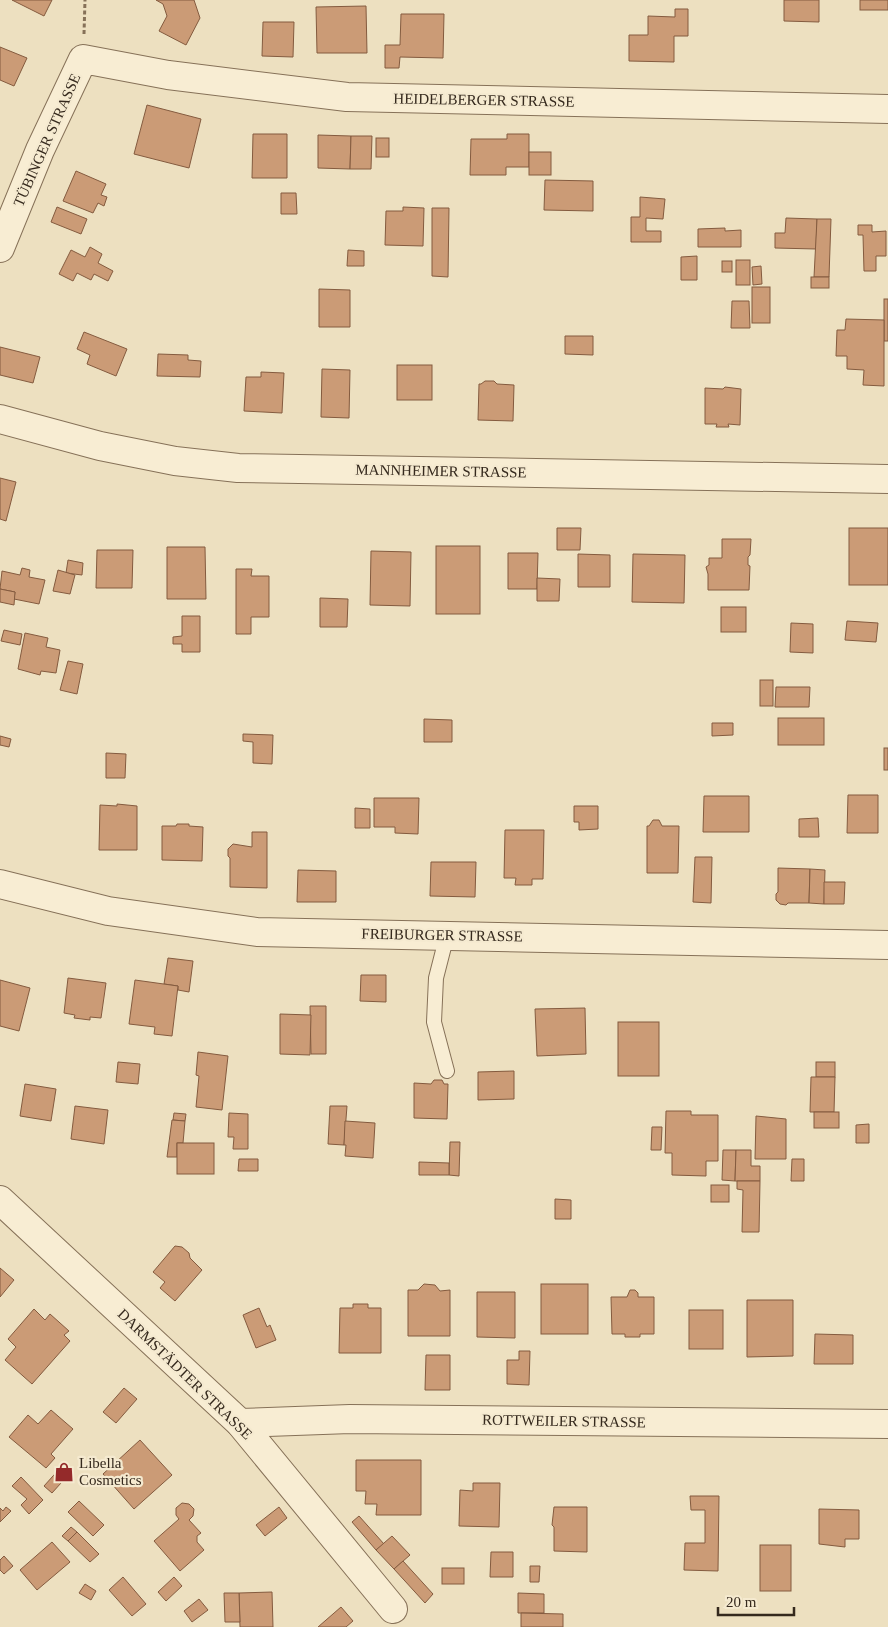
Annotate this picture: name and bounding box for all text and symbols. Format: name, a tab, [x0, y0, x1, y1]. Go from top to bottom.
street label: TÜBINGER STRASSE	[10, 71, 84, 209]
street label: HEIDELBERGER STRASSE	[393, 90, 575, 110]
street label: MANNHEIMER STRASSE	[355, 462, 527, 480]
street label: FREIBURGER STRASSE	[361, 926, 523, 944]
street label: DARMSTÄDTER STRASSE	[115, 1306, 255, 1442]
street label: ROTTWEILER STRASSE	[482, 1412, 646, 1430]
place label: Libella Cosmetics	[79, 1455, 142, 1488]
shop icon: Libella Cosmetics	[53, 1461, 75, 1483]
scale bar	[718, 1584, 794, 1616]
text: 20 m	[726, 1594, 757, 1610]

